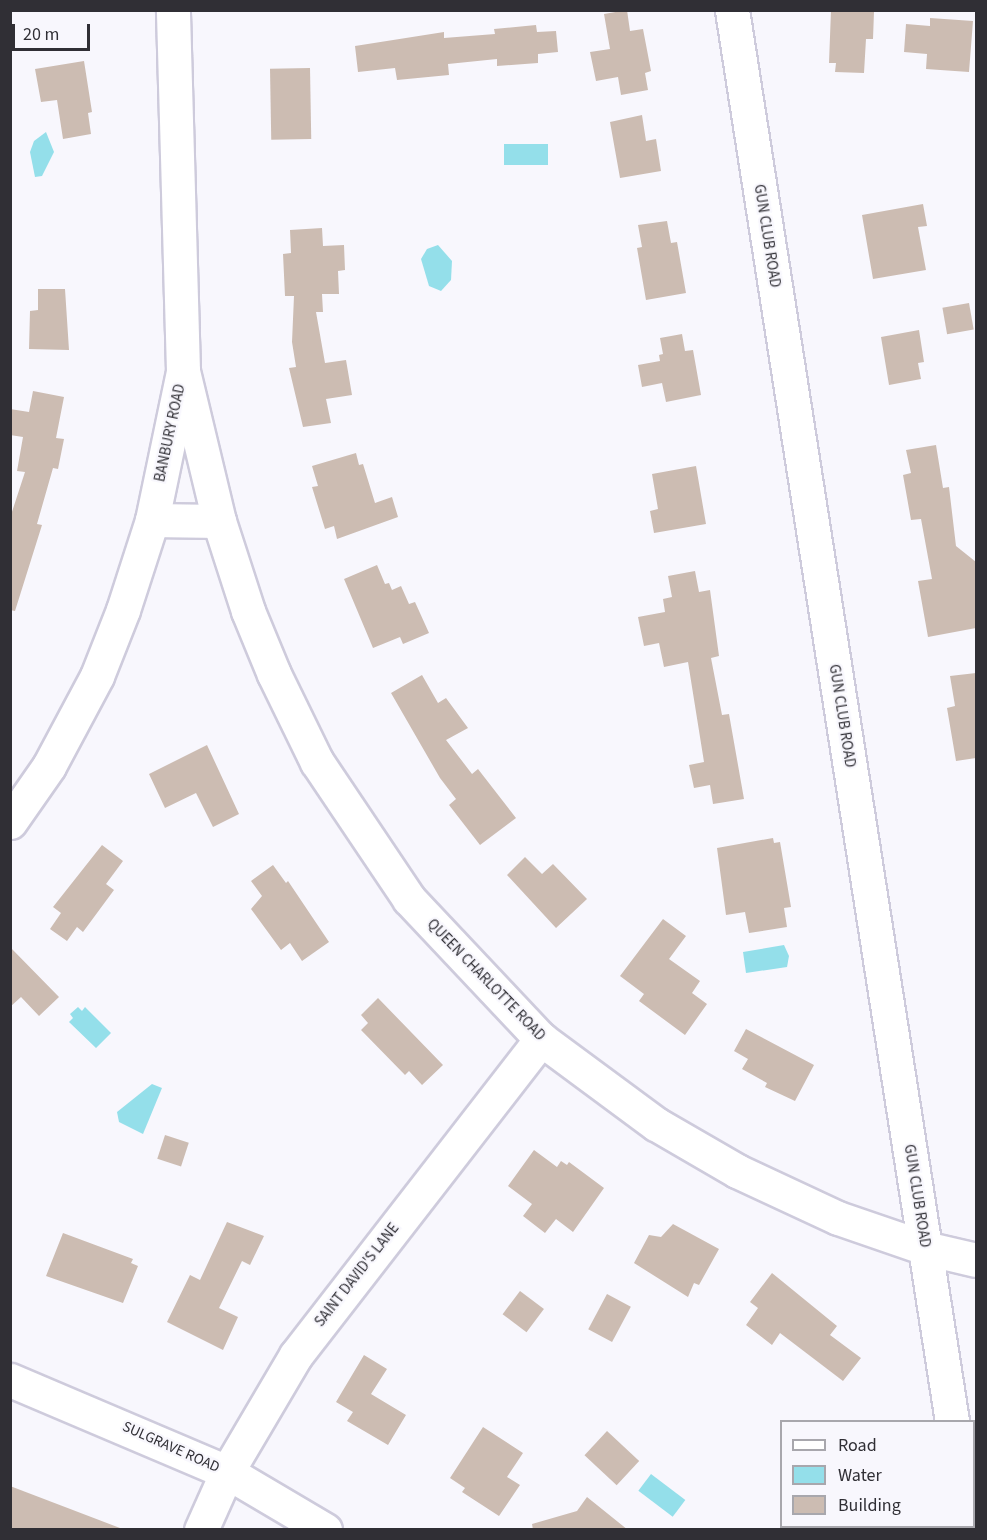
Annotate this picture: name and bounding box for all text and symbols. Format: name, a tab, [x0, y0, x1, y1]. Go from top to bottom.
scale bar	[15, 12, 93, 50]
text: 20 m	[23, 22, 59, 47]
street label: GUN CLUB ROAD	[750, 183, 784, 289]
street label: BANBURY ROAD	[151, 382, 189, 484]
street label: GUN CLUB ROAD	[825, 663, 859, 769]
street label: QUEEN CHARLOTTE ROAD	[423, 915, 549, 1045]
street label: GUN CLUB ROAD	[900, 1143, 934, 1249]
street label: SAINT DAVID'S LANE	[311, 1220, 403, 1330]
street label: SULGRAVE ROAD	[120, 1418, 222, 1476]
legend	[780, 1420, 975, 1528]
text: Road	[838, 1433, 877, 1458]
text: Water	[838, 1463, 882, 1488]
text: Building	[838, 1493, 901, 1518]

